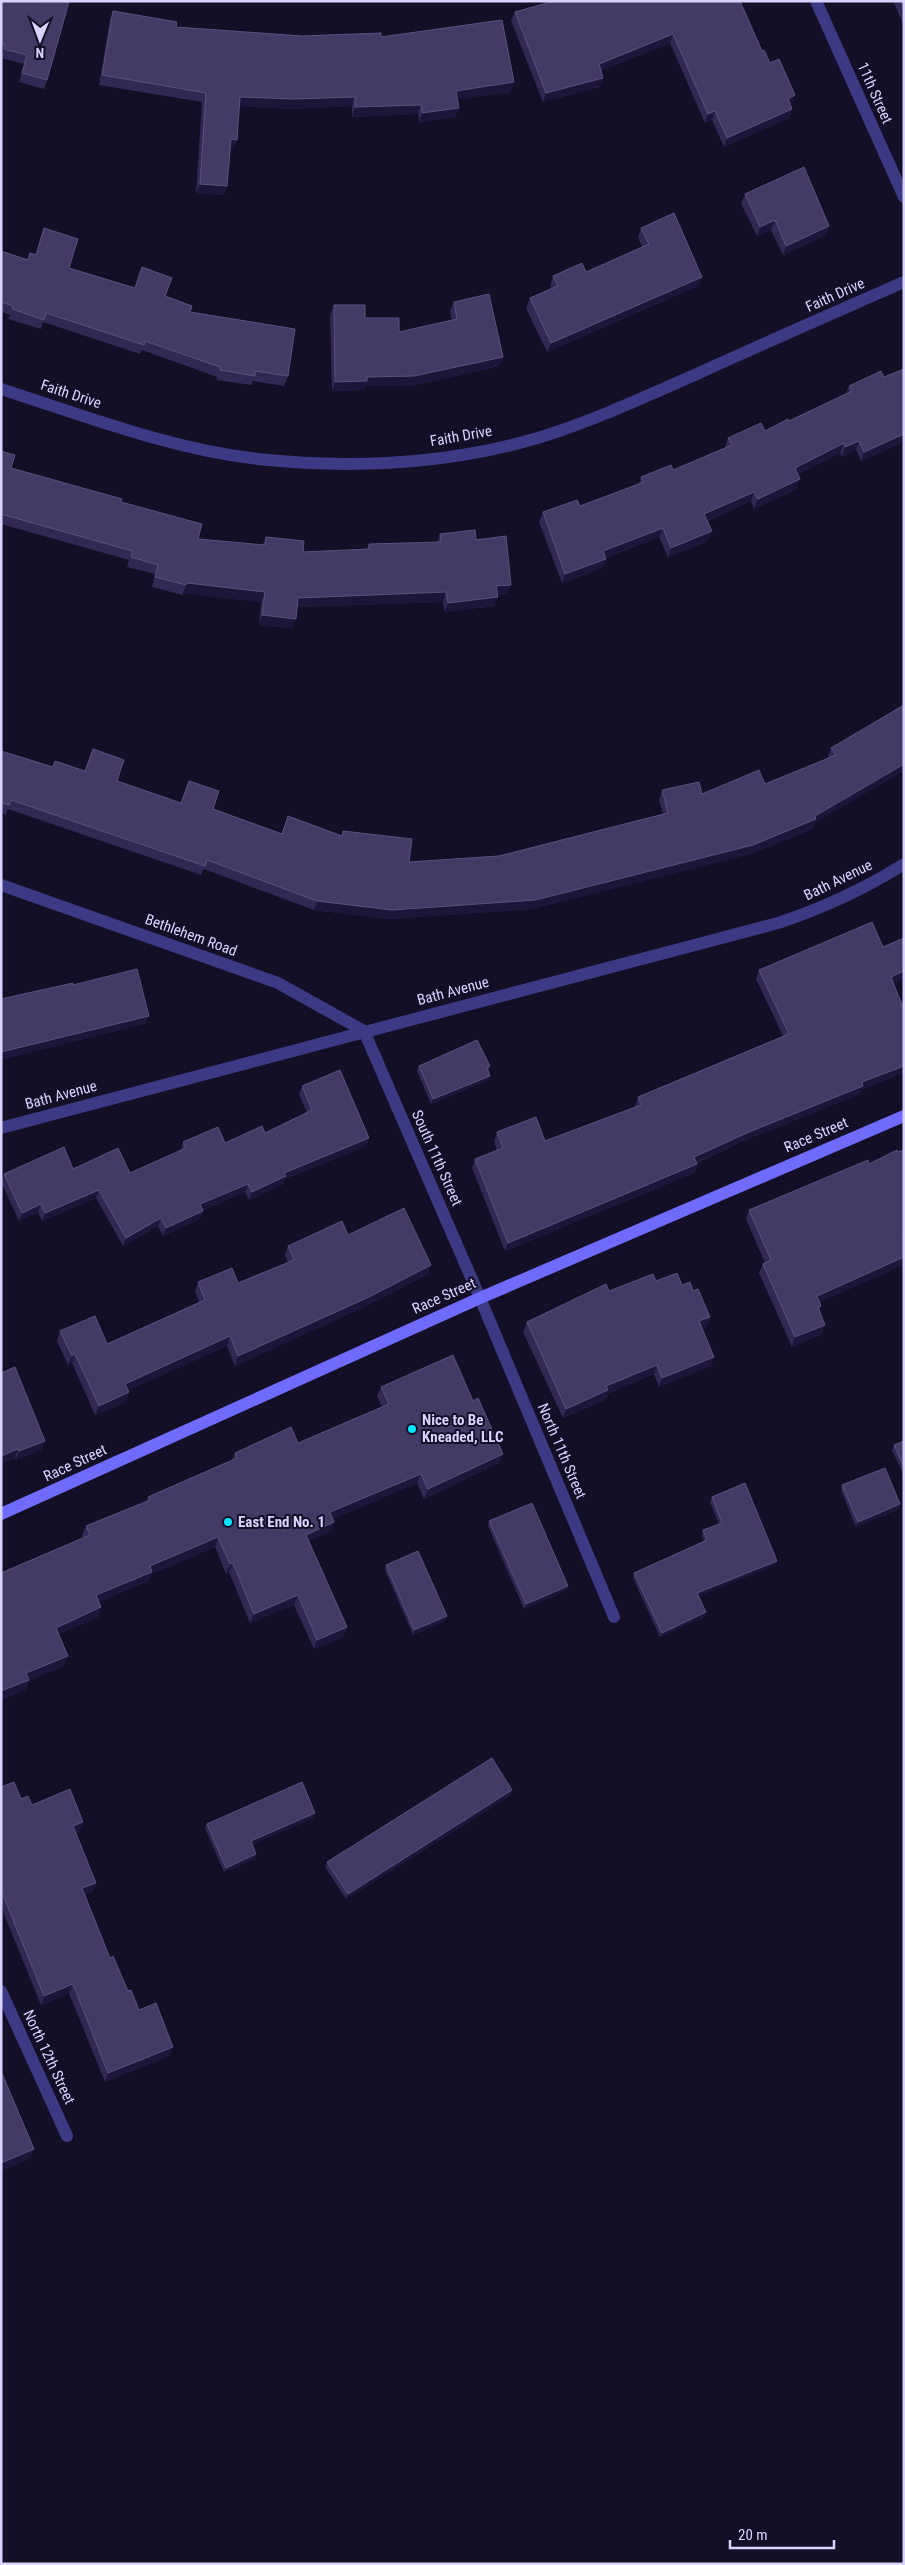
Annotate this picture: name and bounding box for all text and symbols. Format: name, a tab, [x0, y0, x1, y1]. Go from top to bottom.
north arrow	[15, 15, 65, 65]
text: N	[35, 45, 44, 61]
street label: 11th Street	[854, 60, 896, 126]
street label: Faith Drive	[803, 274, 867, 316]
street label: Faith Drive	[38, 376, 104, 412]
street label: Faith Drive	[429, 422, 493, 450]
street label: Bath Avenue	[801, 856, 875, 904]
street label: Bethlehem Road	[143, 910, 239, 960]
street label: Bath Avenue	[415, 973, 491, 1009]
street label: Bath Avenue	[23, 1077, 99, 1113]
street label: South 11th Street	[408, 1107, 466, 1209]
street label: Race Street	[781, 1113, 851, 1157]
street label: Race Street	[409, 1274, 479, 1318]
street label: North 11th Street	[534, 1401, 590, 1501]
place label: Nice to Be Kneaded, LLC	[422, 1411, 504, 1446]
marker: Nice to Be Kneaded, LLC	[406, 1423, 418, 1435]
street label: Race Street	[41, 1441, 109, 1485]
place label: East End No. 1	[238, 1513, 325, 1531]
marker: East End No. 1	[222, 1516, 234, 1528]
street label: North 12th Street	[19, 2007, 79, 2107]
scale bar	[730, 2518, 834, 2550]
text: 20 m	[738, 2526, 768, 2544]

